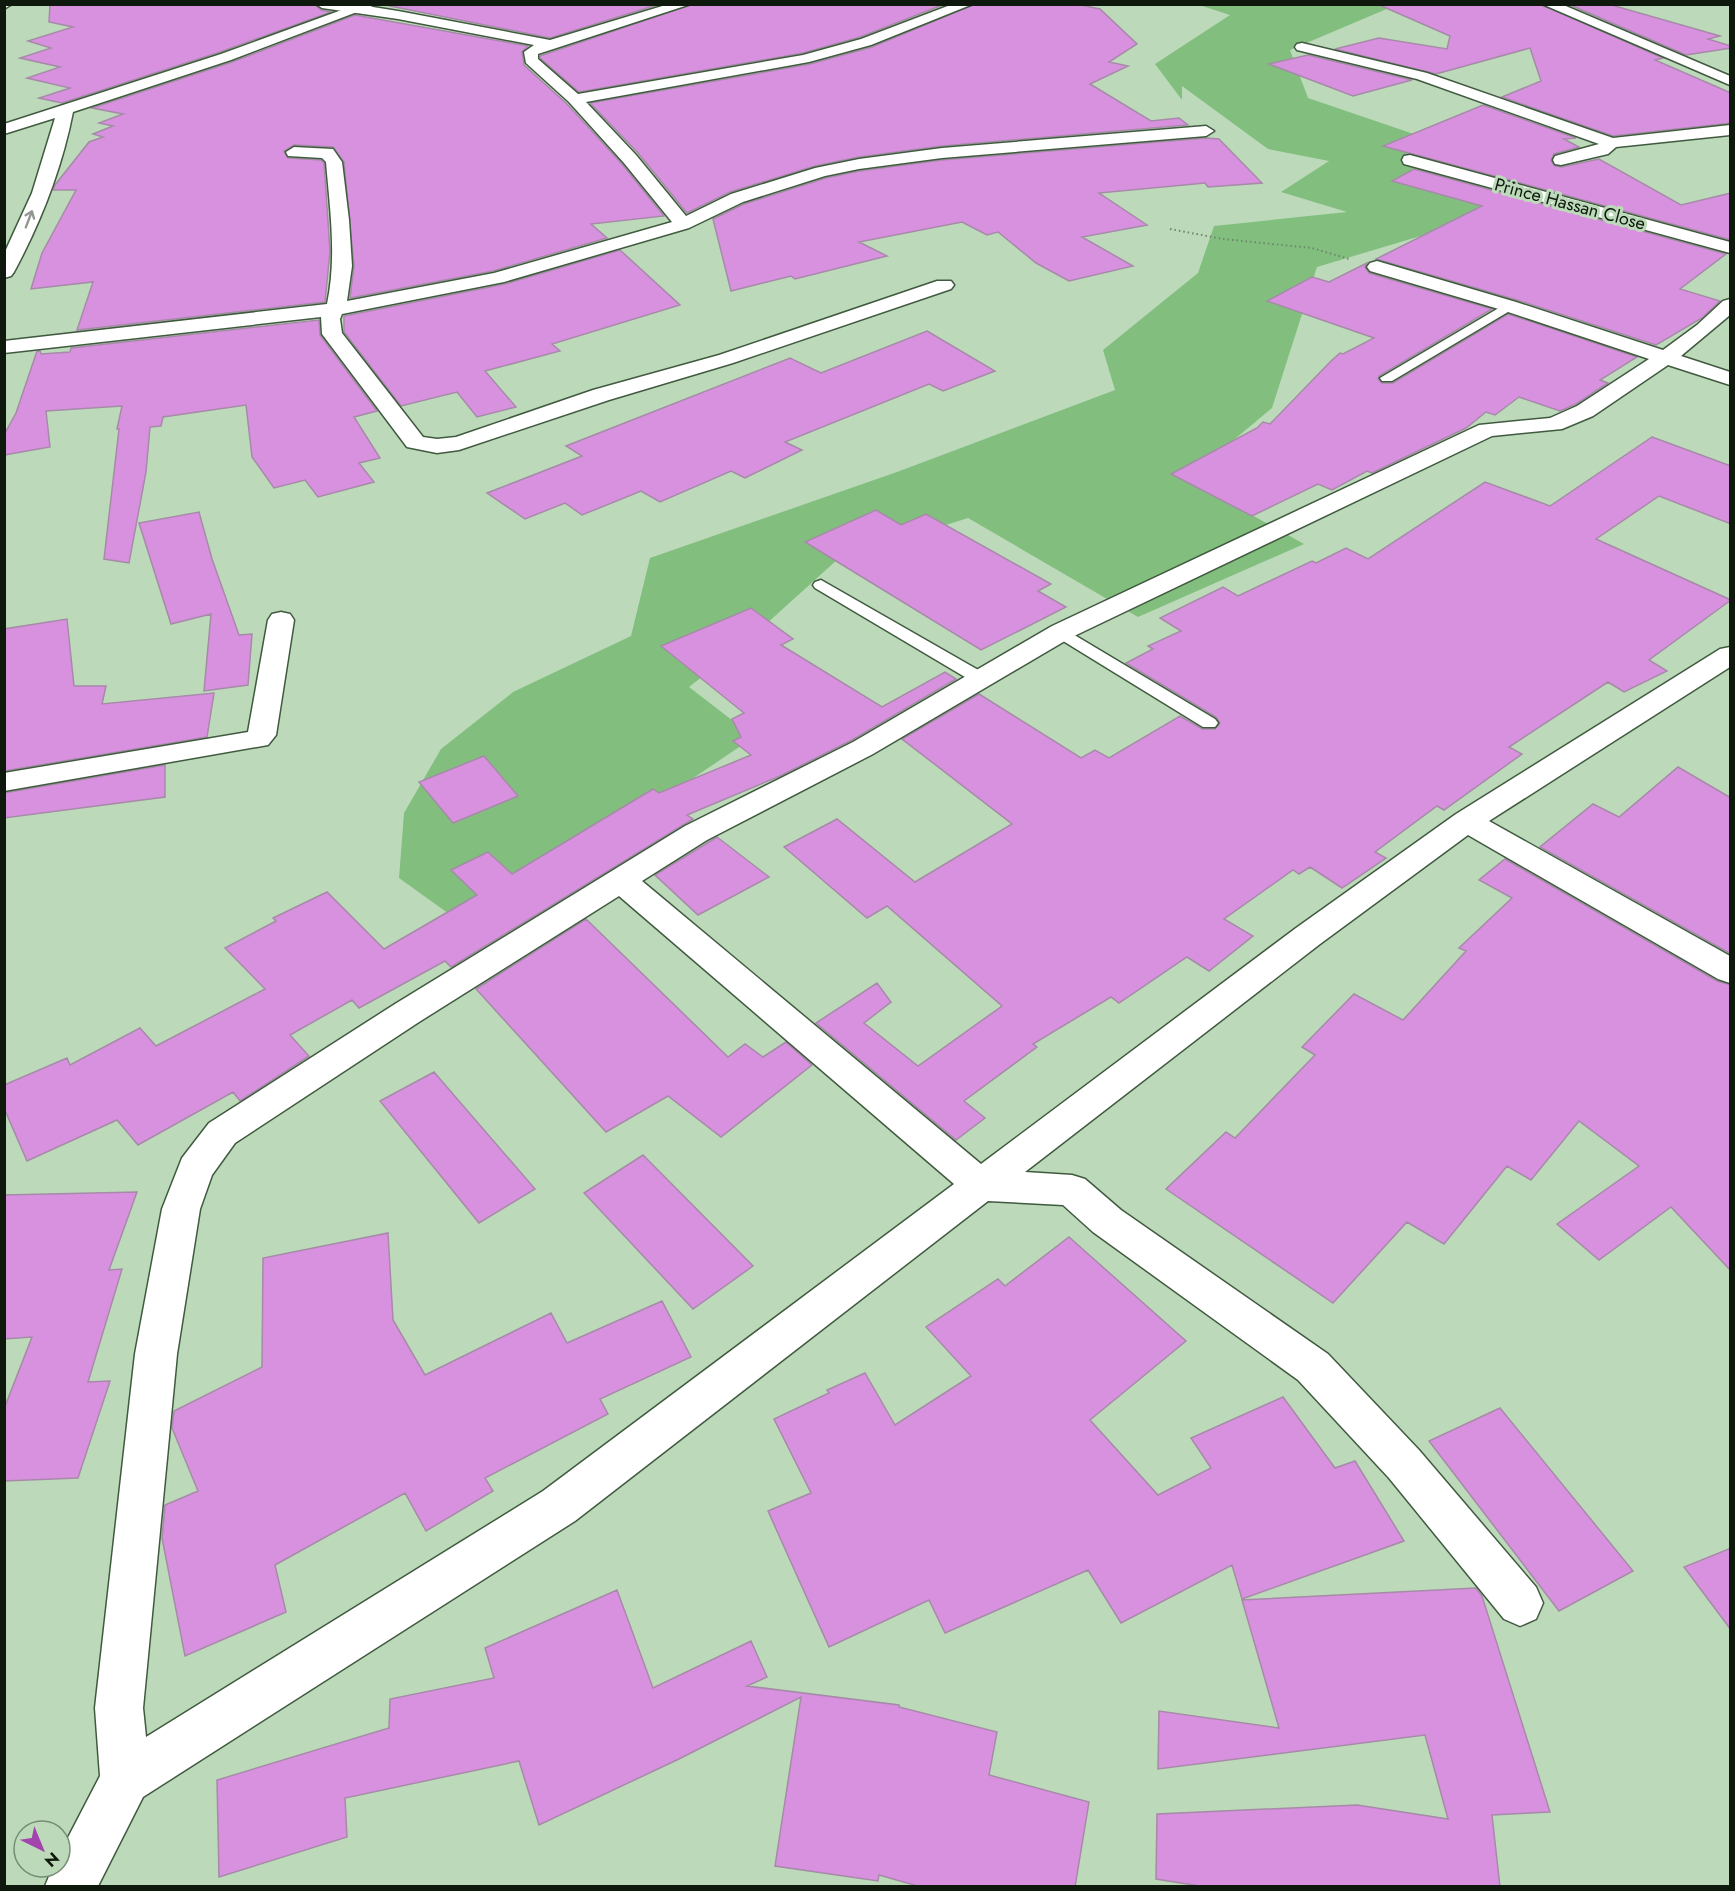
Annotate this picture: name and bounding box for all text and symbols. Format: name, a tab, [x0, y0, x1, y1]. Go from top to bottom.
street label: Prince Hassan Close	[1492, 171, 1648, 237]
one-way arrow	[24, 210, 35, 229]
north arrow	[12, 1819, 72, 1879]
text: N	[39, 1847, 64, 1872]

